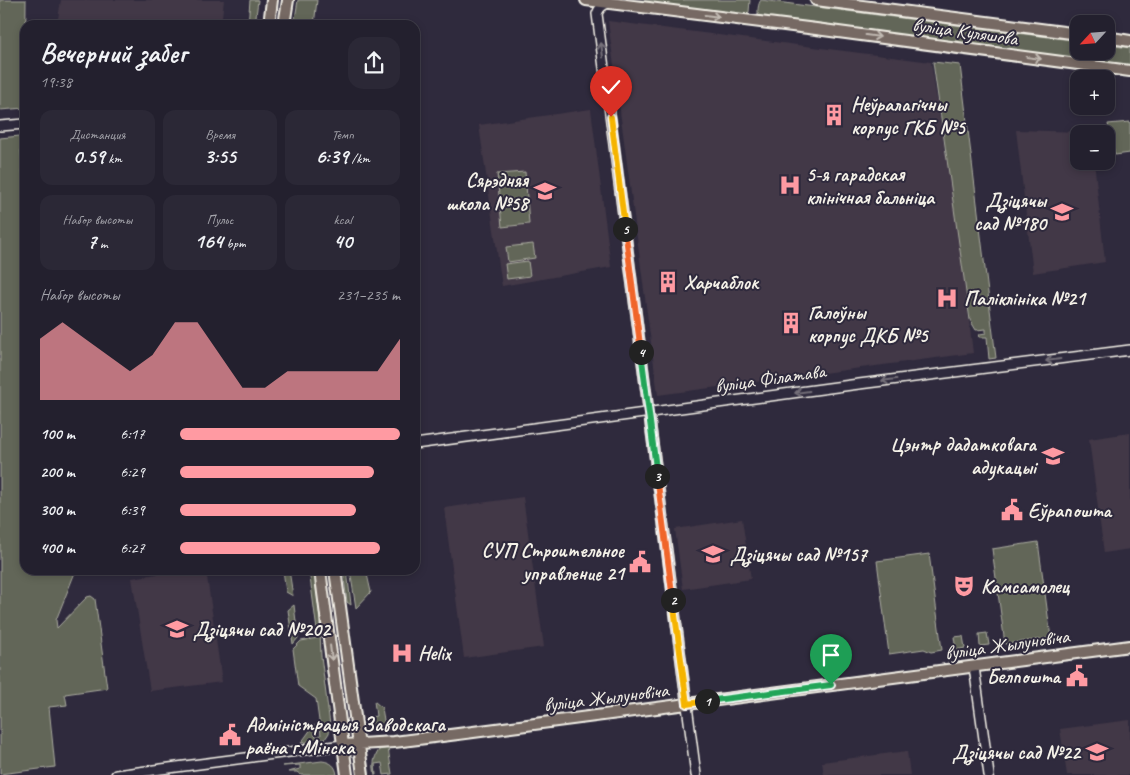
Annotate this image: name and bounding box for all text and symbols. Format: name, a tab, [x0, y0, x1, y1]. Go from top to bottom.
one-way arrow	[704, 11, 720, 21]
street label: вуліца Куляшова	[911, 12, 1021, 52]
north arrow	[1070, 15, 1115, 60]
map controls	[1070, 15, 1115, 170]
one-way arrow	[865, 32, 881, 42]
text: Вечерний забег	[40, 35, 187, 70]
button: share	[348, 37, 400, 89]
one-way arrow	[597, 42, 607, 58]
one-way arrow	[1026, 54, 1042, 64]
pin	[590, 66, 632, 117]
button: +	[1070, 70, 1115, 115]
text: 19:38	[40, 72, 72, 92]
icon: check	[597, 73, 625, 101]
place label: Неўралагічны корпус ГКБ №5	[851, 92, 967, 141]
building icon: Неўралагічны корпус ГКБ №5	[821, 102, 847, 128]
button: −	[1070, 125, 1115, 170]
text: Дистанция	[69, 126, 125, 143]
text: Время	[205, 126, 235, 143]
text: Темп	[331, 126, 354, 143]
text: 0.59	[73, 143, 105, 169]
text: 3:55	[204, 143, 236, 169]
text: 6:39	[315, 143, 348, 169]
text: km	[105, 150, 122, 167]
text: /km	[348, 150, 370, 167]
place label: 5-я гарадская клінічная бальніца	[806, 162, 936, 210]
place label: Сярэдняя школа №58	[446, 168, 531, 216]
hospital icon: 5-я гарадская клінічная бальніца	[777, 172, 803, 198]
school or university icon: Сярэдняя школа №58	[532, 178, 558, 204]
place label: Дзіцячы сад №180	[974, 188, 1048, 236]
school or university icon: Дзіцячы сад №180	[1049, 199, 1075, 225]
text: Набор высоты	[63, 211, 132, 228]
text: Пульс	[206, 211, 234, 228]
text: kcal	[333, 211, 352, 228]
pin: 5	[612, 216, 638, 242]
text: 5	[622, 221, 629, 238]
text: 7	[87, 228, 96, 254]
text: 164	[194, 228, 223, 254]
text: 40	[333, 228, 352, 254]
text: m	[96, 235, 108, 252]
text: bpm	[223, 235, 246, 252]
building icon: Харчаблок	[655, 269, 681, 295]
place label: Харчаблок	[684, 270, 760, 295]
text: Набор высоты	[40, 285, 119, 305]
text: 231–235 m	[337, 285, 400, 305]
hospital icon: Паліклініка №21	[934, 285, 960, 311]
place label: Паліклініка №21	[964, 286, 1087, 311]
place label: Галоўны корпус ДКБ №5	[808, 300, 930, 349]
building icon: Галоўны корпус ДКБ №5	[778, 310, 804, 336]
pin: 4	[628, 340, 654, 364]
text: 4	[638, 344, 645, 361]
one-way arrow	[1046, 355, 1062, 365]
street label: вуліца Філатава	[713, 358, 829, 399]
one-way arrow	[881, 375, 897, 385]
one-way arrow	[795, 387, 811, 397]
text: 100 m	[40, 424, 75, 444]
text: 6:17	[120, 424, 145, 444]
place label: Цэнтр дадатковага адукацыі	[890, 432, 1039, 481]
school or university icon: Цэнтр дадатковага адукацыі	[1040, 443, 1066, 469]
text: 200 m	[40, 462, 75, 482]
text: 6:29	[120, 462, 145, 482]
pin: 3	[644, 464, 670, 488]
text: 3	[654, 468, 661, 485]
public building icon: Еўрапошта	[999, 497, 1025, 523]
place label: Еўрапошта	[1028, 498, 1113, 523]
text: 300 m	[40, 500, 75, 520]
text: 6:39	[120, 500, 145, 520]
text: 400 m	[40, 538, 75, 558]
text: 6:27	[120, 538, 145, 558]
place label: СУП Строительное управление 21	[482, 538, 626, 586]
school or university icon: Дзіцячы сад №157	[700, 541, 726, 567]
place label: Дзіцячы сад №157	[730, 542, 869, 568]
public building icon: СУП Строительное управление 21	[627, 549, 653, 575]
theatre icon: Камсамолец	[951, 573, 977, 599]
place label: Камсамолец	[981, 574, 1071, 599]
pin: 2	[660, 588, 686, 612]
text: 2	[670, 592, 677, 609]
school or university icon: Дзіцячы сад №202	[164, 616, 190, 642]
place label: Дзіцячы сад №202	[193, 617, 332, 643]
street label: вуліца Жылуновіча	[943, 623, 1072, 666]
pin	[810, 634, 852, 685]
hospital icon: Helix	[389, 640, 415, 666]
place label: Helix	[418, 641, 453, 666]
icon: arrive	[817, 641, 845, 669]
one-way arrow	[327, 644, 337, 660]
public building icon: Белпошта	[1064, 663, 1090, 689]
place label: Белпошта	[987, 664, 1062, 689]
street label: вуліца Жылуновіча	[542, 677, 671, 718]
pin: 1	[694, 688, 720, 714]
text: 1	[704, 693, 711, 710]
place label: Адміністрацыя Заводскага раёна г.Мінска	[246, 712, 446, 760]
public building icon: Адміністрацыя Заводскага раёна г.Мінска	[217, 722, 243, 748]
school or university icon: Дзіцячы сад №22	[1084, 739, 1110, 765]
place label: Дзіцячы сад №22	[952, 740, 1082, 766]

